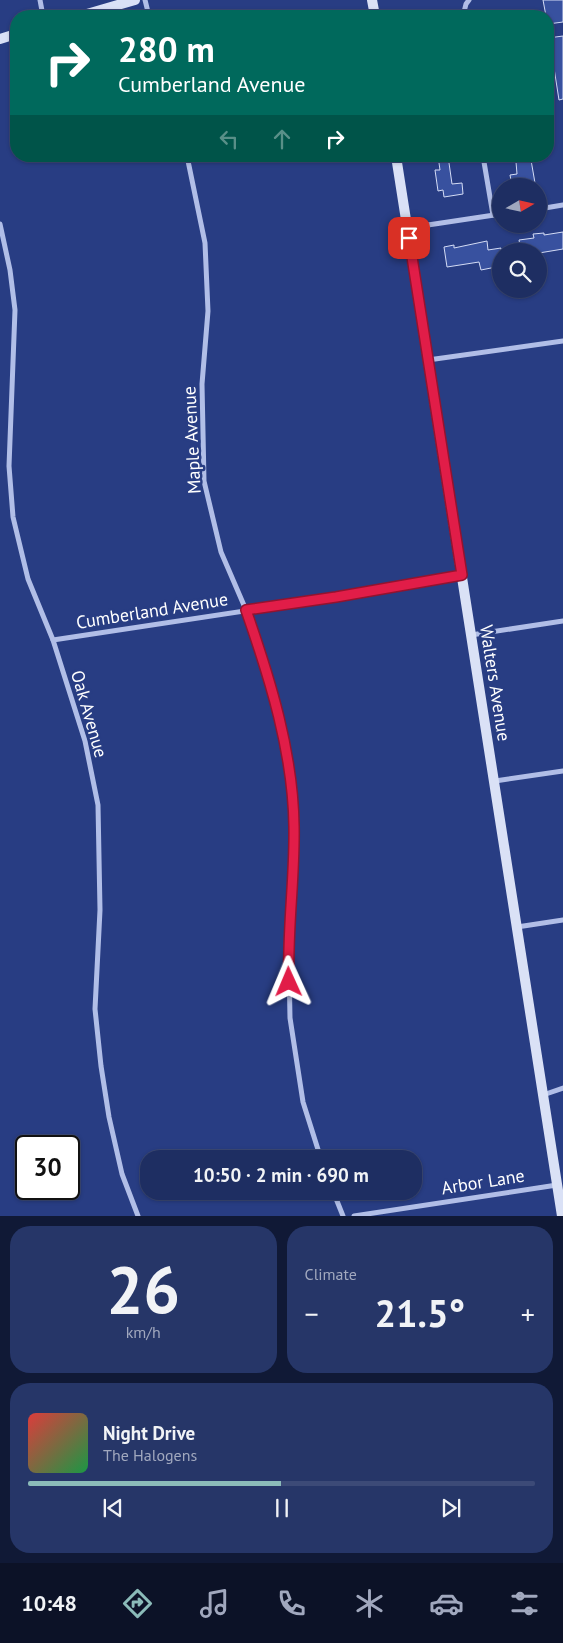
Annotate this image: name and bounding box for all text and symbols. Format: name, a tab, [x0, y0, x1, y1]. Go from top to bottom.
text: 280 m	[118, 26, 215, 72]
icon: right	[35, 30, 100, 95]
text: Cumberland Avenue	[118, 70, 306, 98]
icon: left	[215, 125, 243, 153]
icon: ahead	[268, 125, 296, 153]
icon: right	[321, 125, 349, 153]
north arrow	[492, 178, 548, 232]
map controls	[492, 178, 547, 298]
pin	[388, 217, 430, 259]
icon: arrive	[395, 224, 423, 252]
button: search	[492, 243, 547, 298]
street label: Maple Avenue	[177, 386, 206, 494]
street label: Cumberland Avenue	[74, 587, 229, 634]
street label: Walters Avenue	[475, 623, 516, 743]
street label: Oak Avenue	[66, 668, 113, 760]
position arrow	[262, 955, 314, 1007]
speed limit sign: 30	[15, 1135, 80, 1200]
text: 10:50 · 2 min · 690 m	[193, 1163, 369, 1187]
street label: Arbor Lane	[440, 1164, 526, 1199]
text: 26	[106, 1247, 180, 1331]
text: Climate	[305, 1264, 357, 1284]
text: 21.5°	[374, 1288, 465, 1337]
text: −	[305, 1295, 319, 1332]
text: +	[521, 1295, 535, 1332]
text: km/h	[126, 1322, 161, 1342]
text: Night Drive	[103, 1421, 195, 1445]
text: The Halogens	[103, 1445, 197, 1465]
icon: previous	[99, 1494, 127, 1522]
icon: pause	[268, 1494, 296, 1522]
icon: next	[437, 1494, 465, 1522]
icon: directions	[120, 1586, 155, 1621]
icon: music	[197, 1586, 232, 1621]
icon: phone	[274, 1586, 309, 1621]
icon: climate	[352, 1586, 387, 1621]
icon: car	[429, 1586, 464, 1621]
icon: filters	[507, 1586, 542, 1621]
text: 10:48	[21, 1589, 77, 1617]

